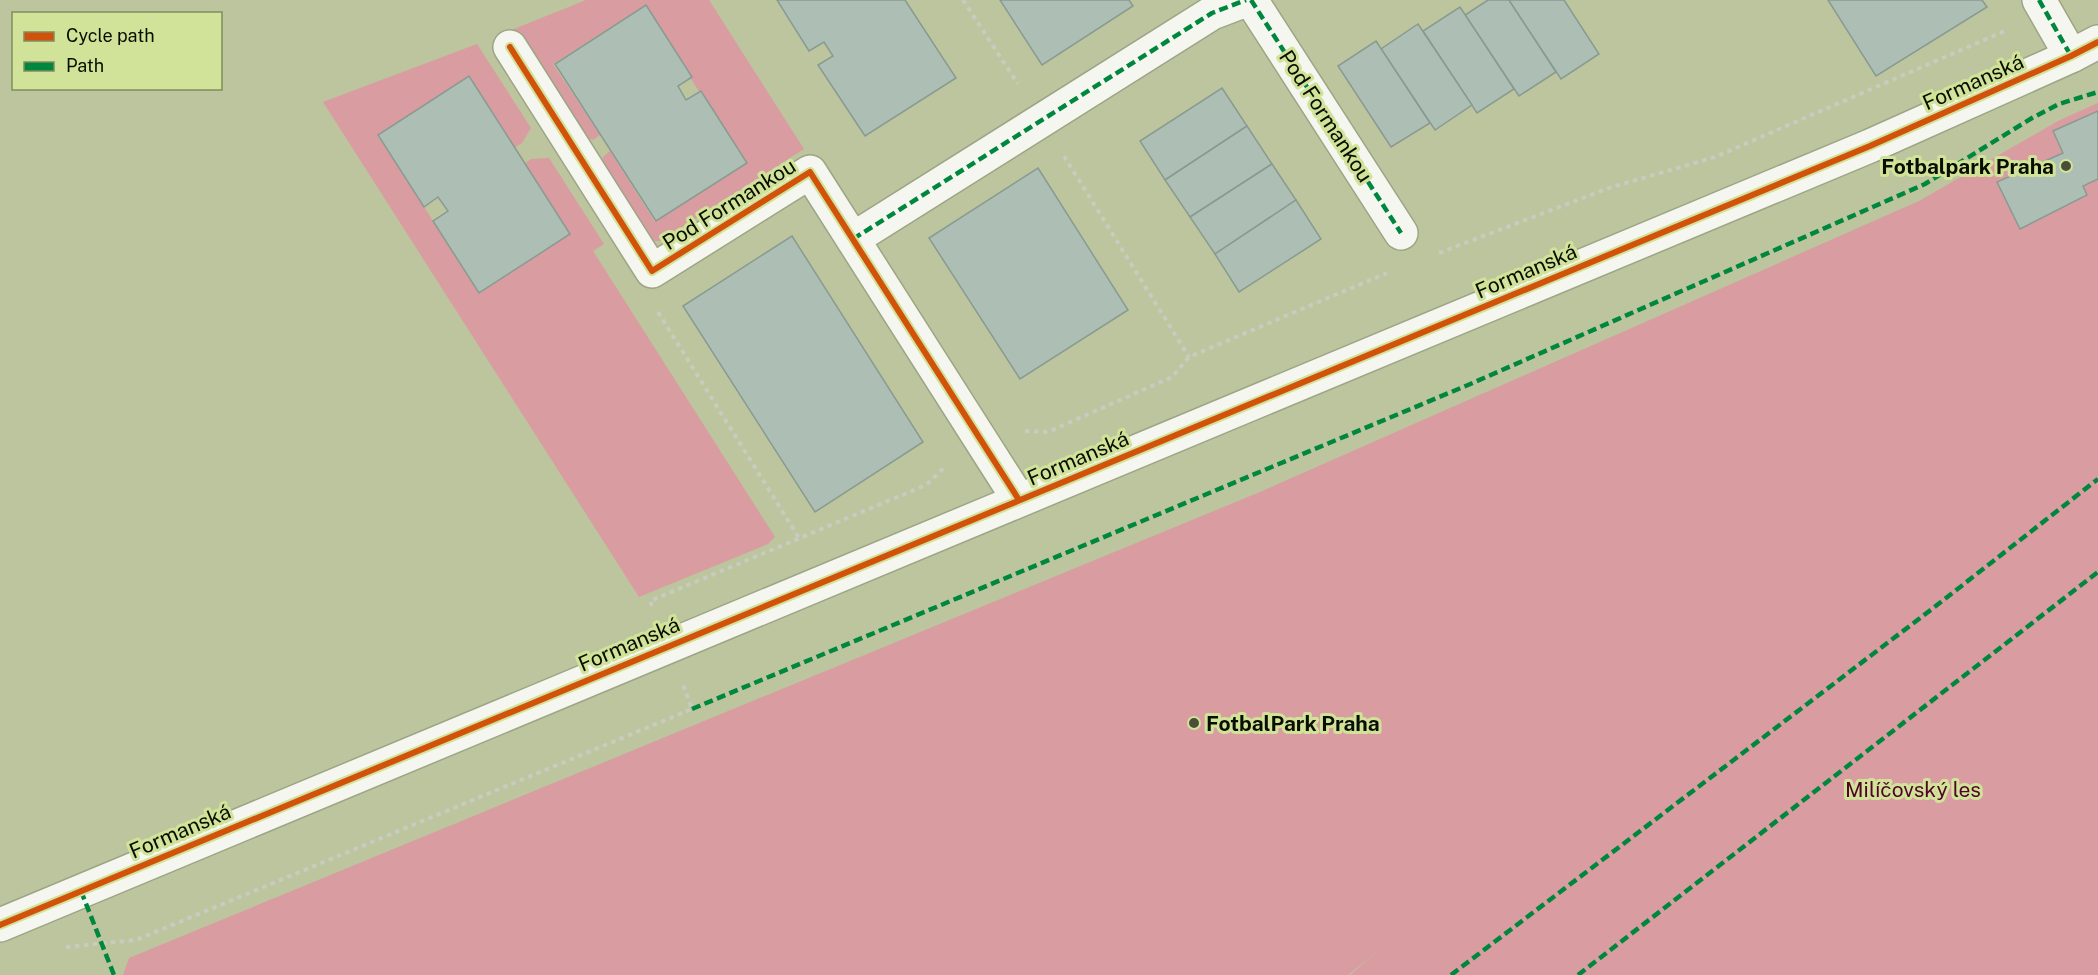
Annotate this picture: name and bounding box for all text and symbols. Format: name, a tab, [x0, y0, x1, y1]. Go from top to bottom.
legend	[12, 12, 222, 90]
text: Cycle path	[66, 25, 155, 46]
street label: Pod Formankou	[1274, 45, 1378, 187]
street label: Formanská	[1919, 49, 2027, 115]
text: Path	[66, 55, 104, 76]
street label: Pod Formankou	[658, 153, 800, 255]
place label: Fotbalpark Praha	[1881, 154, 2054, 179]
marker: Fotbalpark Praha	[2059, 159, 2073, 173]
street label: Formanská	[1472, 238, 1580, 304]
street label: Formanská	[1024, 425, 1132, 491]
street label: Formanská	[575, 611, 683, 677]
place label: FotbalPark Praha	[1206, 711, 1380, 736]
marker: FotbalPark Praha	[1187, 716, 1201, 730]
park label: Milíčovský les	[1845, 777, 1981, 802]
street label: Formanská	[126, 798, 234, 864]

